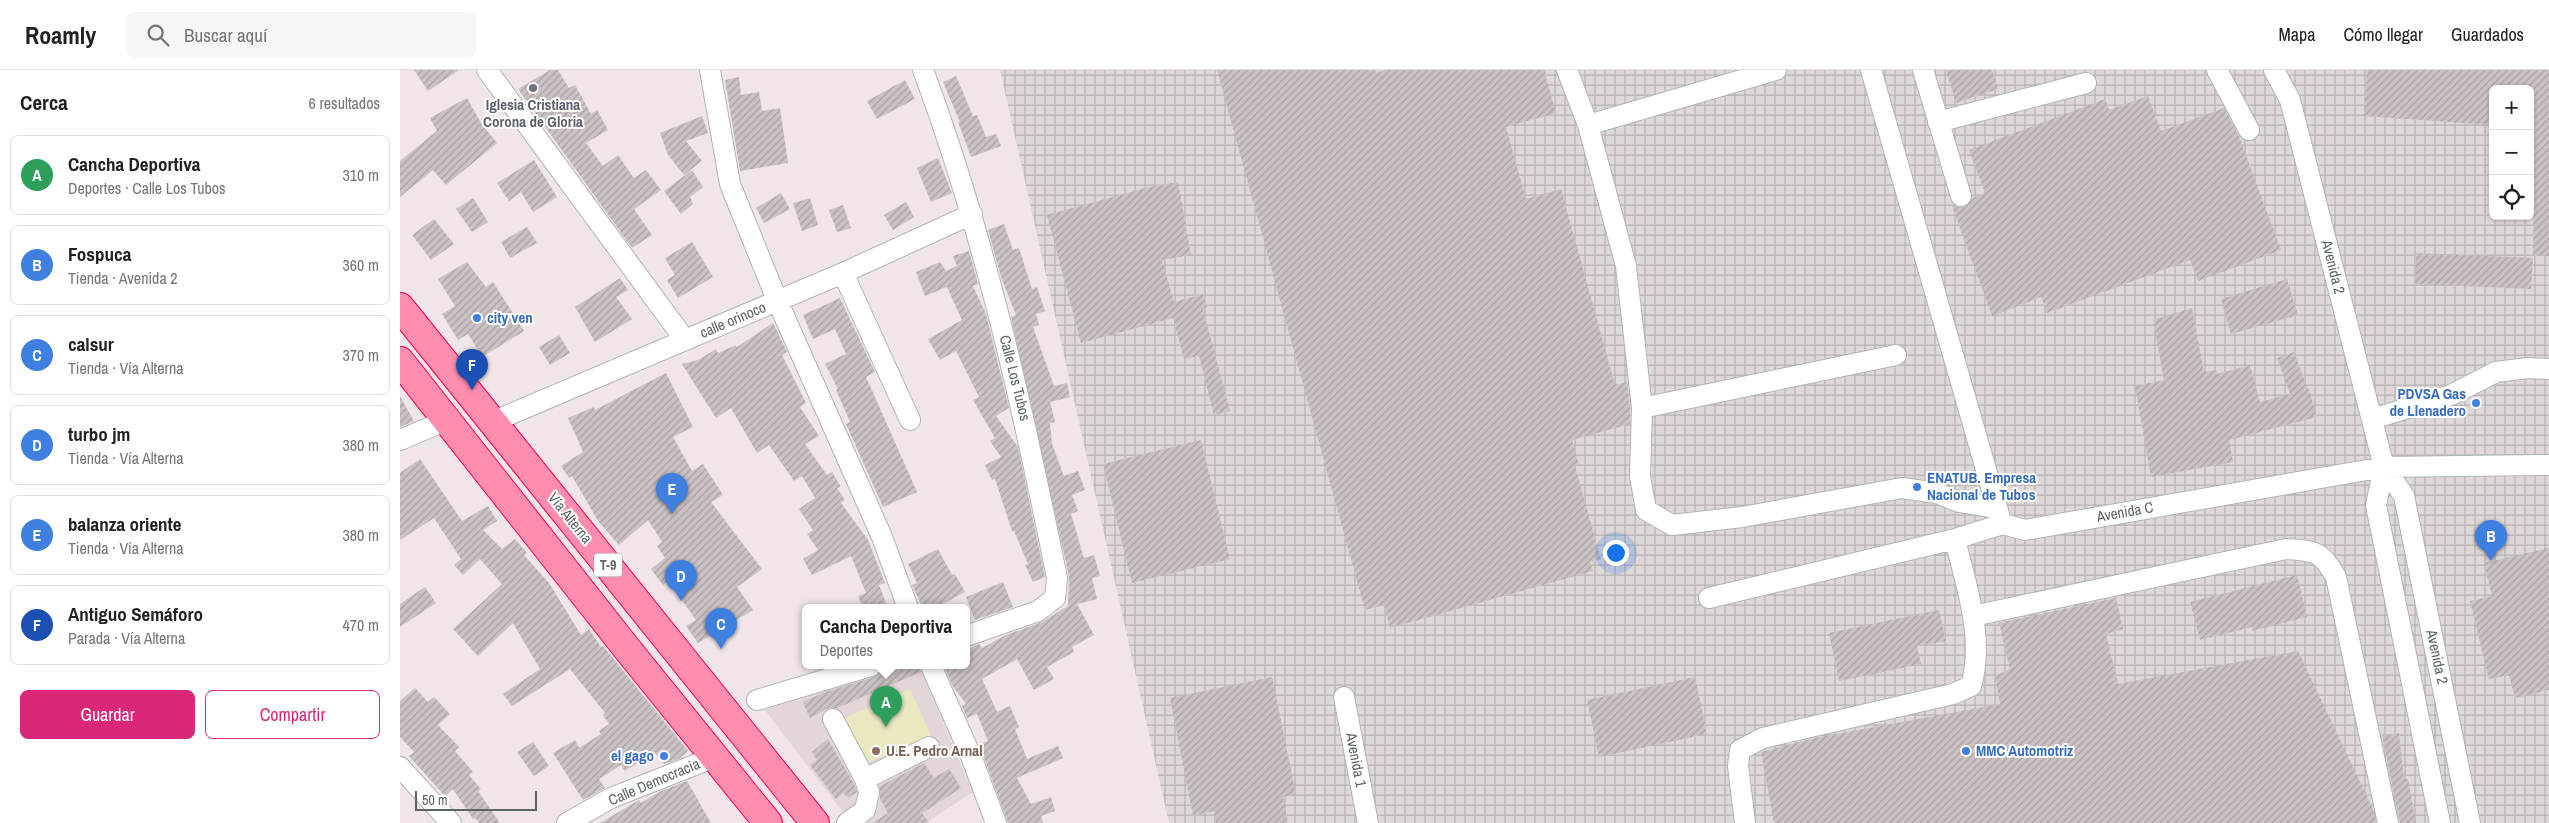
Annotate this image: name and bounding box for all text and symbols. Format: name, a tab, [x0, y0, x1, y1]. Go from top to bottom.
search box	[126, 12, 476, 57]
text: Roamly	[25, 19, 96, 51]
icon: search	[144, 21, 172, 49]
text: Buscar aquí	[184, 22, 267, 48]
text: Mapa	[2278, 22, 2315, 47]
text: Cómo llegar	[2343, 22, 2423, 47]
text: Guardados	[2451, 22, 2524, 47]
marker: Iglesia Cristiana Corona de Gloria	[527, 82, 539, 94]
map controls	[2489, 85, 2534, 220]
button: +	[2489, 85, 2534, 130]
text: Cerca	[20, 88, 68, 117]
text: 6 resultados	[309, 92, 380, 114]
place label: Iglesia Cristiana Corona de Gloria	[483, 94, 583, 132]
button: −	[2489, 130, 2534, 175]
text: Cancha Deportiva	[68, 151, 200, 177]
text: A	[32, 164, 42, 186]
text: 310 m	[343, 164, 379, 186]
button: locate	[2489, 175, 2534, 220]
text: Deportes · Calle Los Tubos	[68, 177, 226, 199]
street label: Avenida 2	[2316, 237, 2350, 296]
text: Fospuca	[68, 241, 131, 267]
text: B	[32, 254, 42, 276]
text: 360 m	[343, 254, 379, 276]
text: Tienda · Avenida 2	[68, 267, 178, 289]
street label: calle orinoco	[697, 296, 769, 343]
place label: city ven	[487, 307, 533, 328]
marker: city ven	[471, 312, 483, 324]
text: calsur	[68, 331, 114, 357]
street label: Calle Los Tubos	[995, 333, 1036, 423]
text: C	[32, 344, 42, 366]
text: 370 m	[343, 344, 379, 366]
pin: F	[456, 349, 488, 390]
text: Tienda · Vía Alterna	[68, 357, 183, 379]
place label: PDVSA Gas de Llenadero	[2389, 383, 2466, 421]
marker: PDVSA Gas de Llenadero	[2470, 397, 2482, 409]
text: turbo jm	[68, 421, 130, 447]
text: D	[32, 434, 42, 456]
text: 380 m	[343, 434, 379, 456]
text: Tienda · Vía Alterna	[68, 447, 183, 469]
place label: ENATUB. Empresa Nacional de Tubos	[1927, 467, 2036, 505]
pin: E	[656, 473, 688, 514]
marker: ENATUB. Empresa Nacional de Tubos	[1911, 481, 1923, 493]
street label: Vía Alterna	[543, 488, 598, 548]
street label: Avenida C	[2094, 496, 2155, 527]
text: balanza oriente	[68, 511, 181, 537]
pin: B	[2475, 520, 2507, 561]
text: E	[33, 524, 41, 546]
text: 380 m	[343, 524, 379, 546]
text: Tienda · Vía Alterna	[68, 537, 183, 559]
your location	[1603, 540, 1629, 566]
road number: T-9	[594, 554, 622, 576]
pin: D	[665, 560, 697, 601]
text: Antiguo Semáforo	[68, 601, 203, 627]
popup	[802, 604, 970, 669]
pin: C	[705, 608, 737, 649]
text: Cancha Deportiva	[820, 613, 952, 639]
text: F	[33, 614, 41, 636]
text: 470 m	[343, 614, 379, 636]
text: Parada · Vía Alterna	[68, 627, 185, 649]
street label: Avenida 2	[2421, 627, 2454, 686]
text: Deportes	[820, 639, 873, 661]
pin: A	[870, 686, 902, 727]
button: Guardar	[20, 690, 195, 739]
button: Compartir	[205, 690, 380, 739]
street label: Avenida 1	[1341, 730, 1372, 789]
place label: U.E. Pedro Arnal	[886, 740, 983, 761]
place label: MMC Automotriz	[1976, 740, 2073, 761]
place label: el gago	[611, 745, 654, 766]
marker: U.E. Pedro Arnal	[870, 745, 882, 757]
marker: MMC Automotriz	[1960, 745, 1972, 757]
marker: el gago	[658, 750, 670, 762]
street label: Calle Democracia	[605, 753, 703, 810]
scale bar	[415, 788, 538, 811]
text: 50 m	[422, 791, 448, 809]

